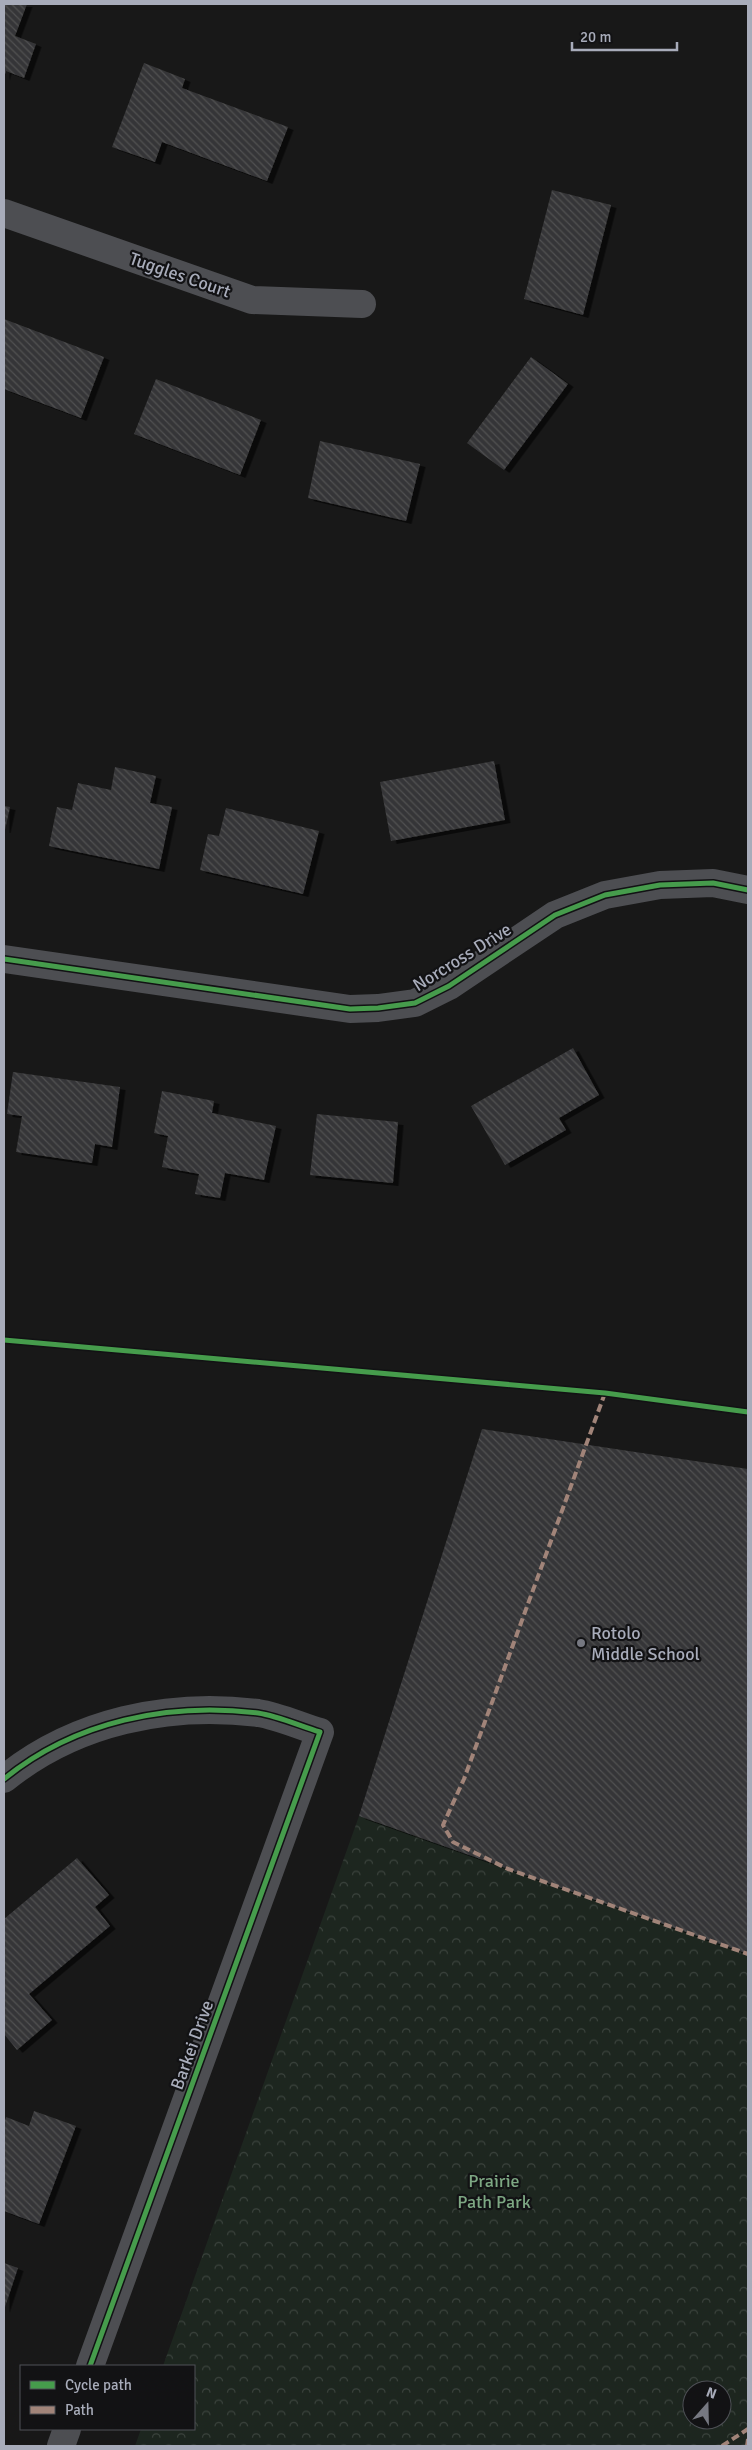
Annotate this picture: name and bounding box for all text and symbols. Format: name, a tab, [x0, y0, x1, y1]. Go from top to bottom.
scale bar	[572, 20, 677, 52]
text: 20 m	[580, 28, 611, 46]
street label: Tuggles Court	[127, 247, 233, 303]
street label: Norcross Drive	[409, 918, 515, 996]
place label: Rotolo Middle School	[591, 1622, 700, 1665]
marker: Rotolo Middle School	[575, 1637, 587, 1649]
street label: Barkei Drive	[166, 1997, 218, 2093]
park label: Prairie Path Park	[457, 2170, 531, 2213]
legend	[20, 2365, 195, 2430]
text: Cycle path	[65, 2376, 132, 2394]
north arrow	[682, 2380, 732, 2430]
text: N	[704, 2384, 719, 2403]
text: Path	[65, 2401, 94, 2419]

